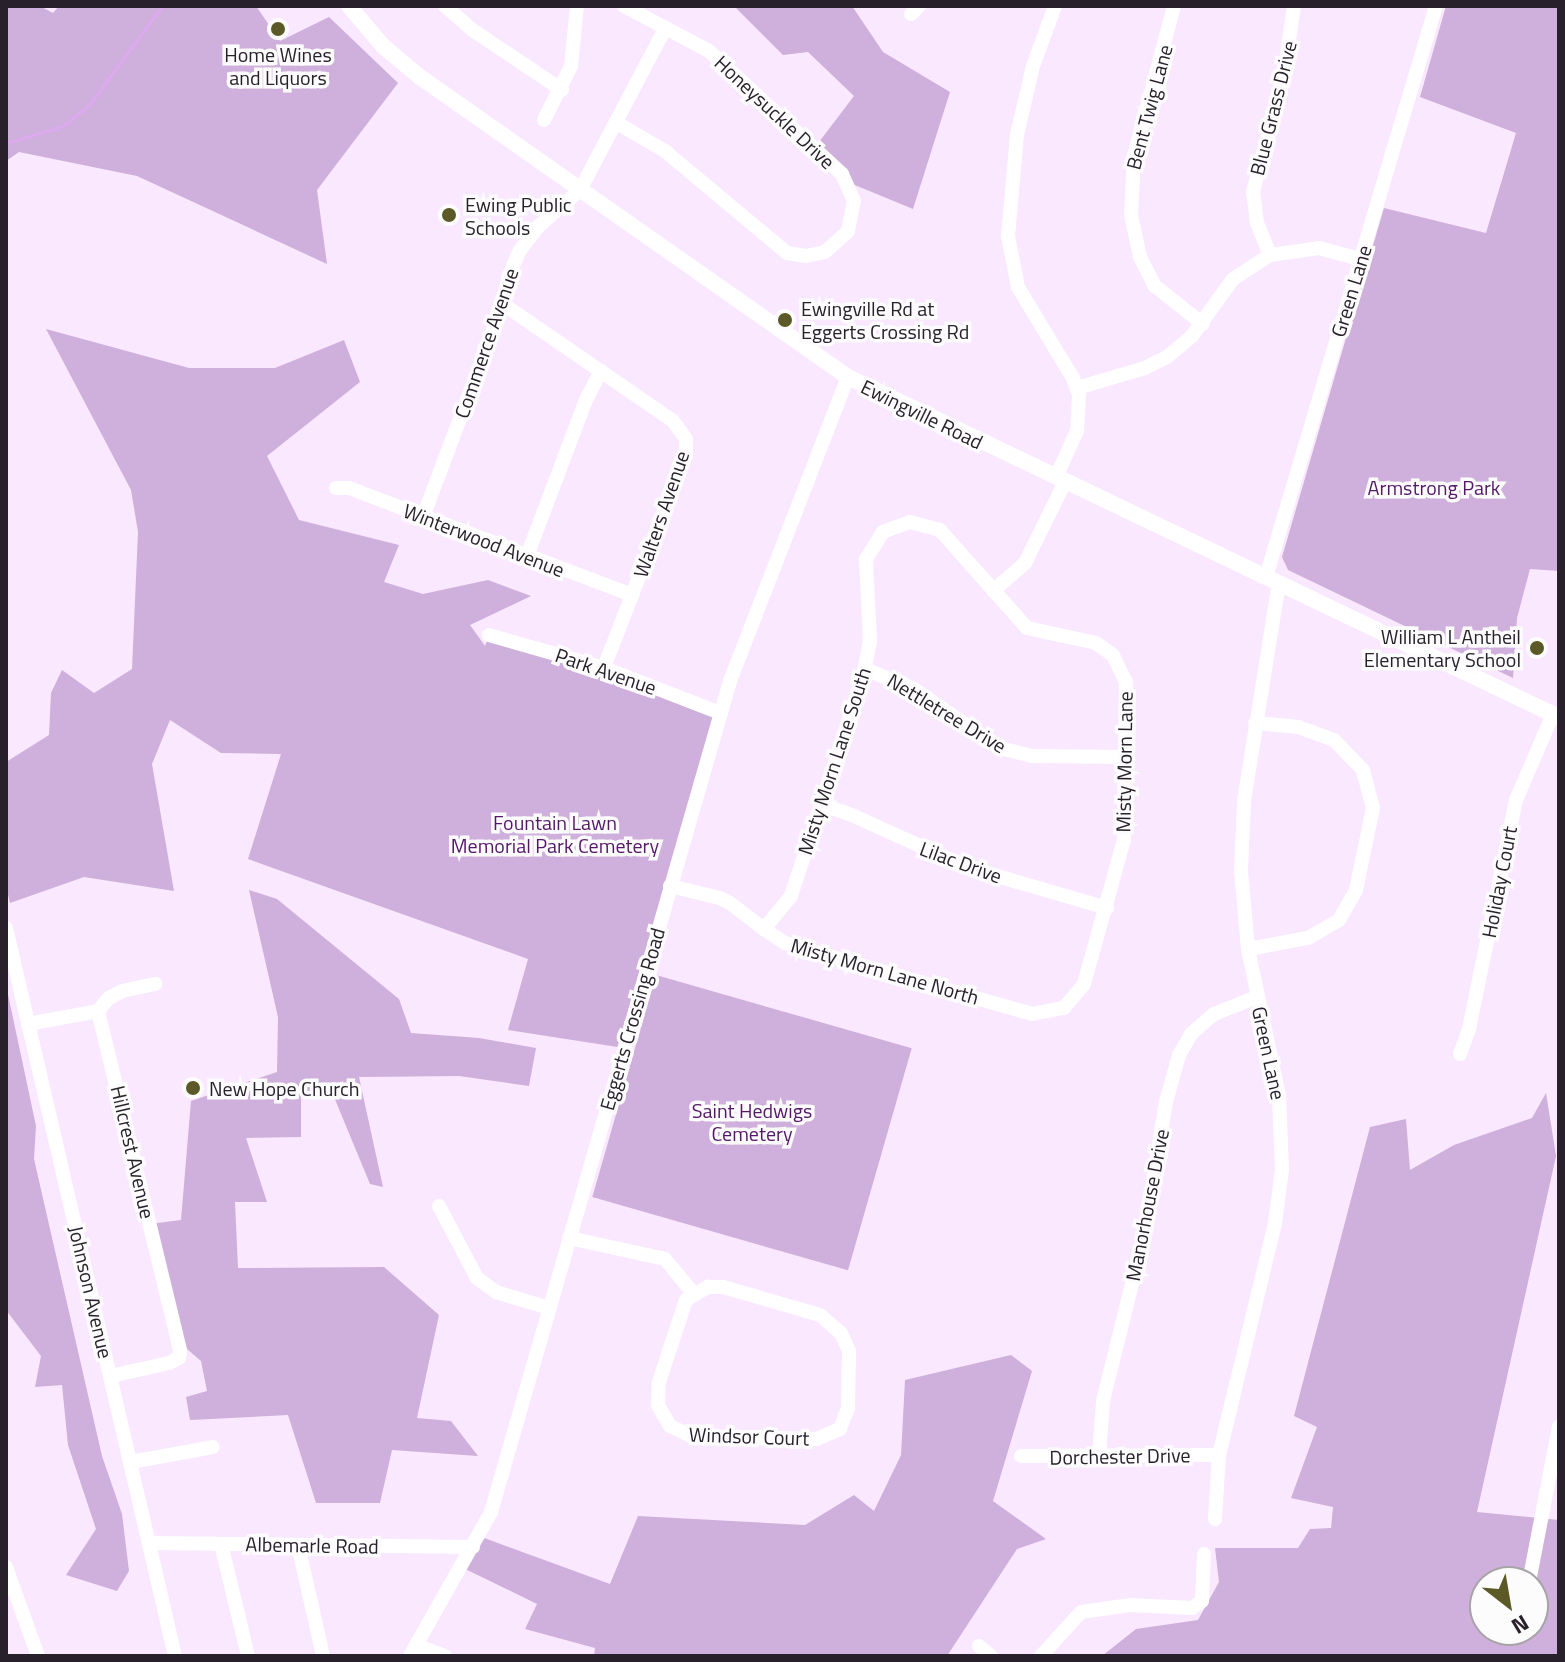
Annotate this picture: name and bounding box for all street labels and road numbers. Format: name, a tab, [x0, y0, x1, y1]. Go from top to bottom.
street label: Blue Grass Drive	[1245, 38, 1301, 178]
street label: Bent Twig Lane	[1121, 42, 1177, 172]
street label: Honeysuckle Drive	[710, 50, 840, 174]
street label: Green Lane	[1326, 242, 1376, 340]
street label: Commerce Avenue	[449, 265, 523, 421]
street label: Ewingville Road	[857, 374, 987, 454]
street label: Walters Avenue	[628, 448, 694, 580]
street label: Winterwood Avenue	[400, 498, 568, 582]
street label: Park Avenue	[552, 643, 660, 699]
street label: Misty Morn Lane South	[792, 664, 876, 858]
street label: Nettletree Drive	[883, 668, 1011, 758]
street label: Misty Morn Lane	[1111, 691, 1137, 833]
street label: Holiday Court	[1476, 824, 1522, 940]
street label: Lilac Drive	[917, 836, 1005, 888]
street label: Eggerts Crossing Road	[594, 925, 670, 1113]
street label: Misty Morn Lane North	[788, 933, 982, 1009]
street label: Green Lane	[1247, 1004, 1291, 1102]
street label: Hillcrest Avenue	[106, 1083, 160, 1221]
street label: Manorhouse Drive	[1120, 1127, 1174, 1283]
street label: Johnson Avenue	[64, 1223, 118, 1361]
street label: Windsor Court	[688, 1422, 810, 1450]
street label: Dorchester Drive	[1049, 1443, 1191, 1469]
street label: Albemarle Road	[245, 1532, 379, 1558]

